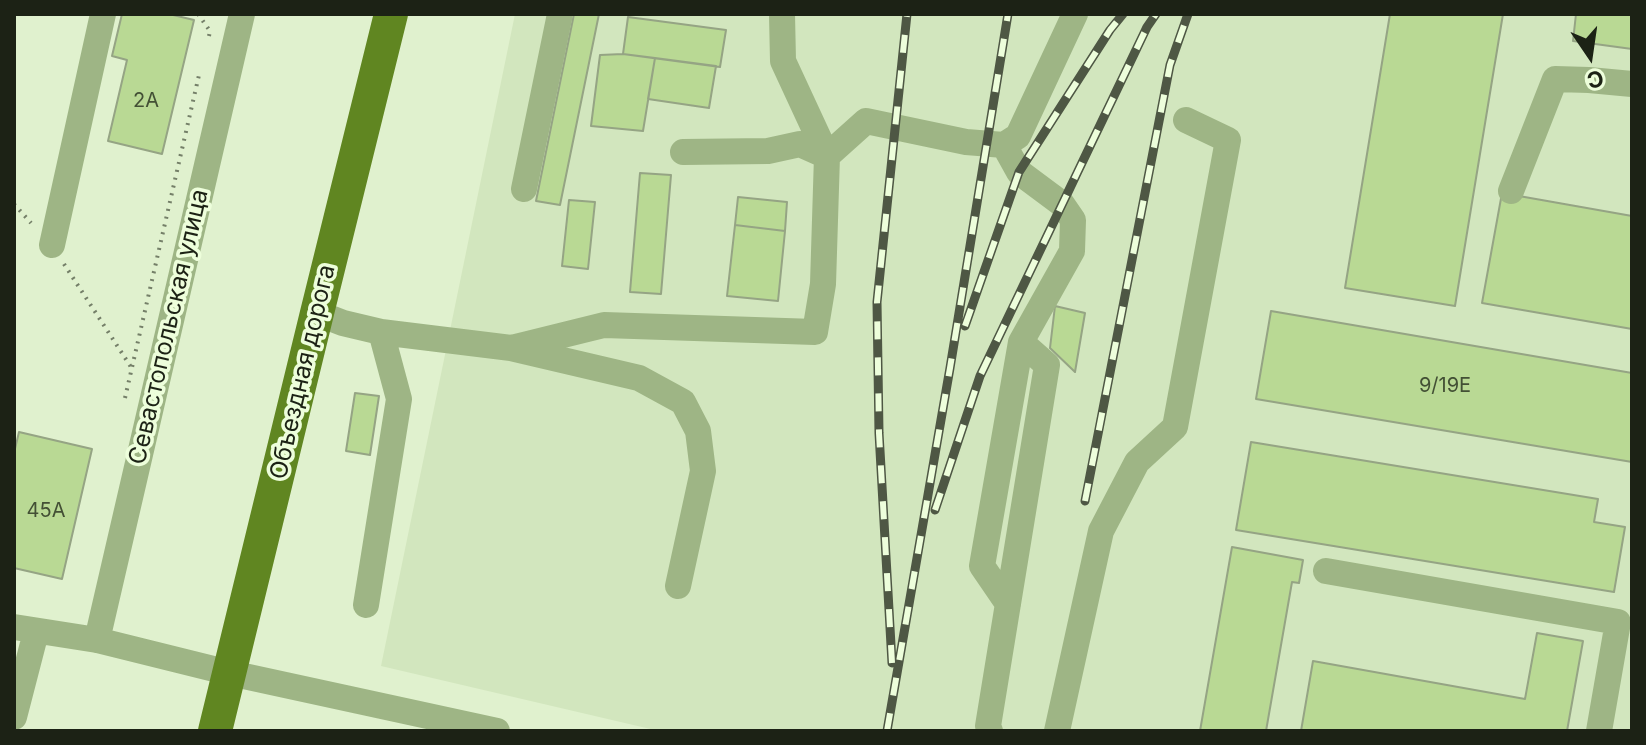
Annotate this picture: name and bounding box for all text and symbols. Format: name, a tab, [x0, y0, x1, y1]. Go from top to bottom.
north arrow	[1550, 16, 1630, 96]
text: С	[1585, 65, 1606, 94]
house number: 2А	[133, 89, 159, 113]
street label: Севастопольская улица	[123, 187, 215, 467]
street label: Объездная дорога	[264, 262, 342, 482]
house number: 9/19Е	[1419, 374, 1471, 398]
house number: 45А	[27, 499, 65, 523]

